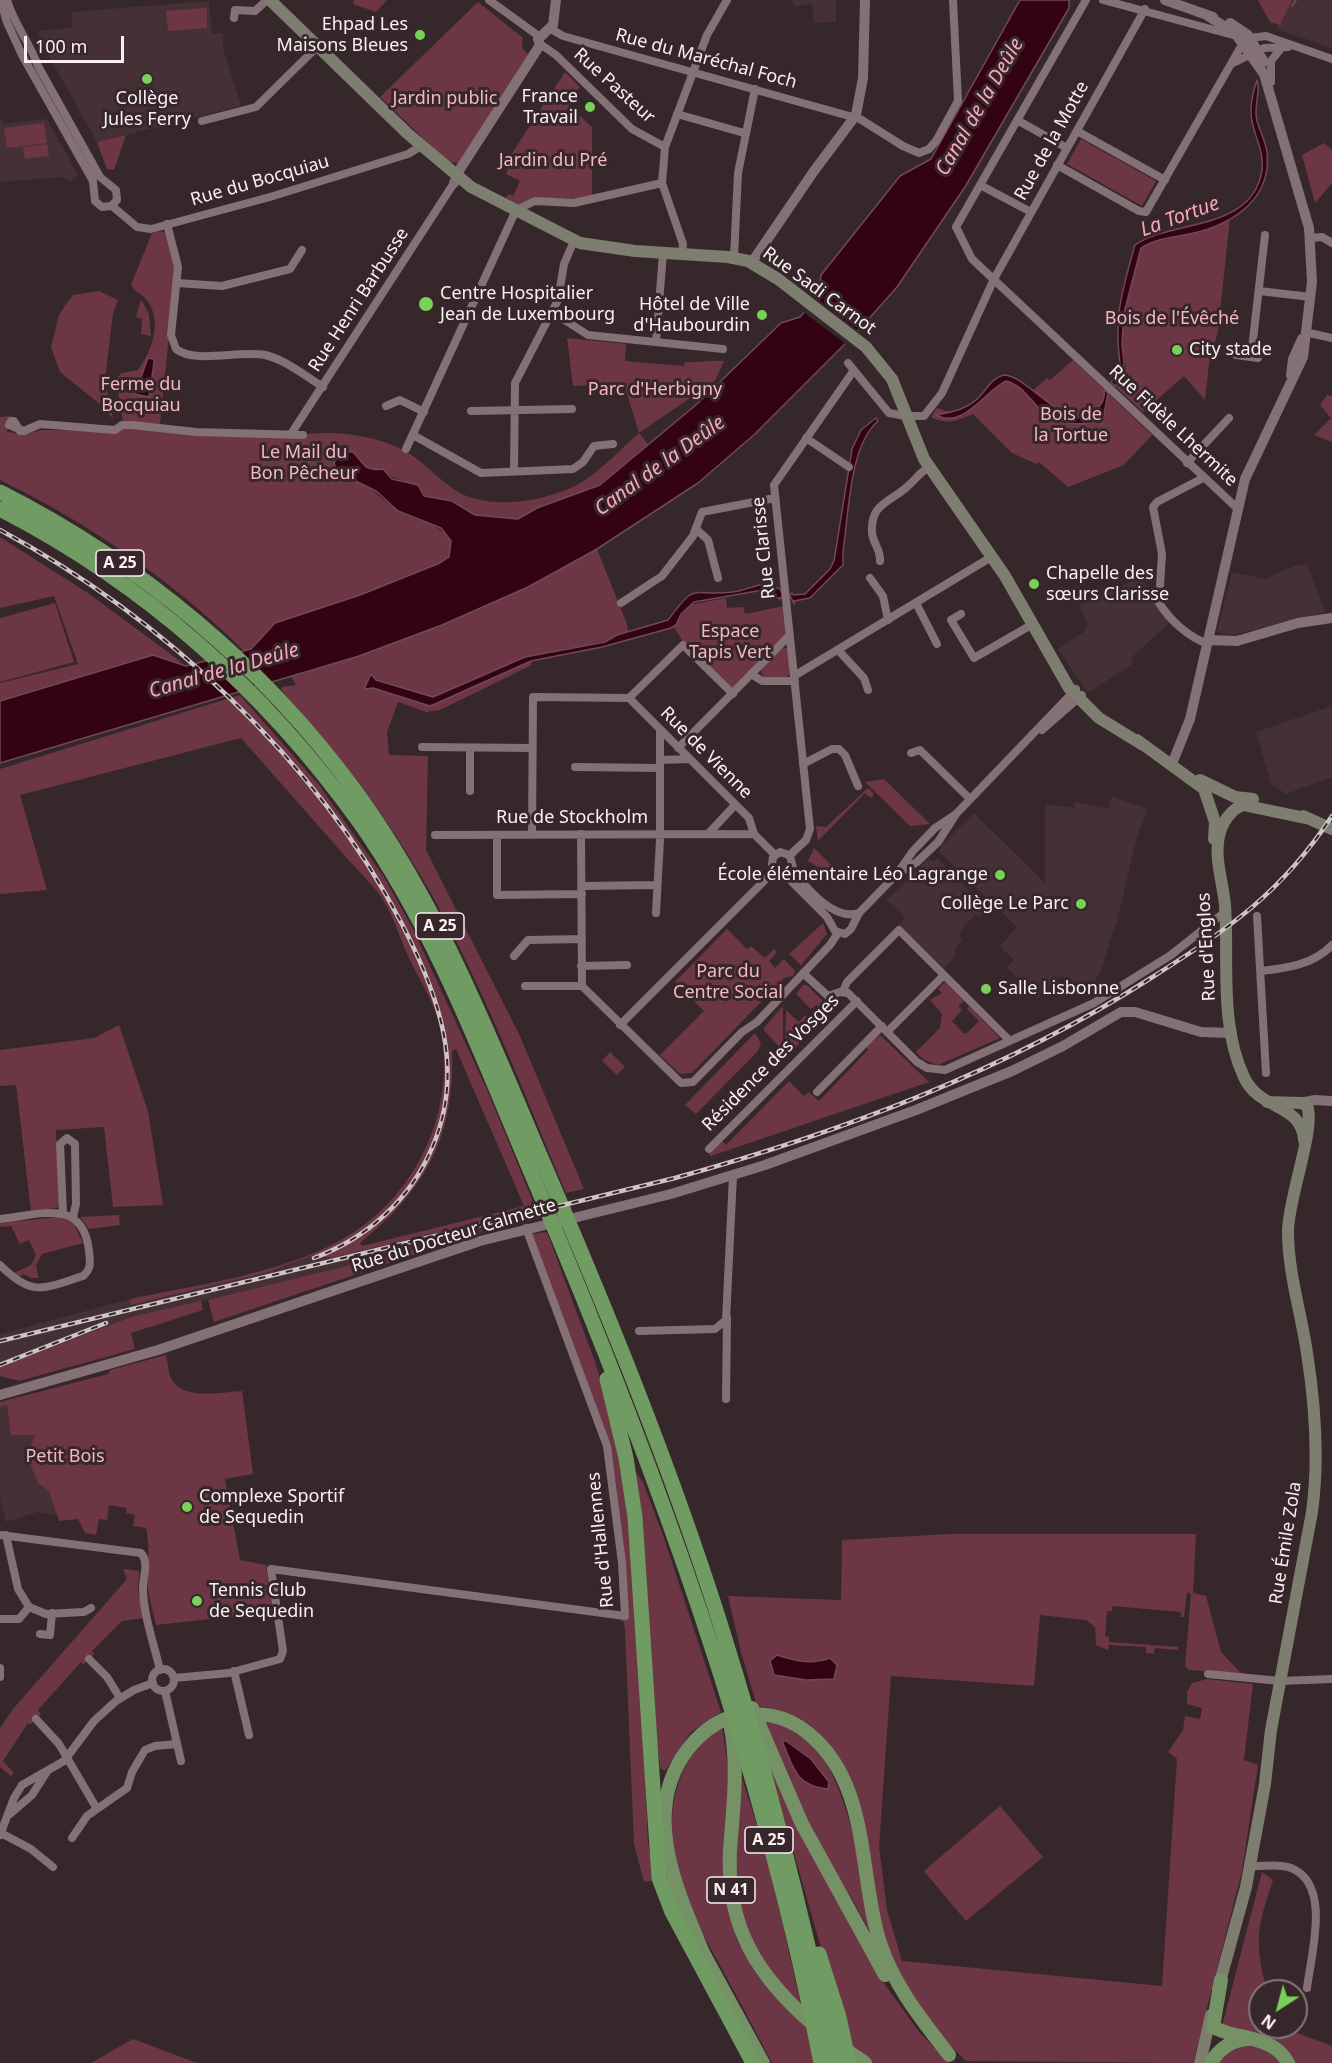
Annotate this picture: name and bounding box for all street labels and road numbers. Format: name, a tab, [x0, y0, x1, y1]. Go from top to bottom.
street label: Rue du Maréchal Foch	[613, 24, 799, 94]
street label: Rue Pasteur	[569, 44, 659, 128]
street label: Rue de la Motte	[1010, 78, 1094, 204]
street label: Rue du Bocquiau	[188, 151, 332, 211]
street label: Rue Henri Barbusse	[304, 224, 414, 376]
street label: Rue Sadi Carnot	[758, 243, 880, 339]
street label: Rue Fidèle Lhermite	[1104, 361, 1242, 491]
street label: Rue Clarisse	[748, 496, 780, 600]
road number: A 25	[96, 550, 144, 576]
street label: Rue de Vienne	[656, 703, 756, 803]
street label: Rue de Stockholm	[496, 807, 648, 829]
street label: Rue d'Englos	[1193, 892, 1221, 1002]
road number: A 25	[416, 913, 464, 939]
street label: Résidence des Vosges	[698, 990, 844, 1136]
street label: Rue du Docteur Calmette	[349, 1195, 559, 1277]
street label: Rue d'Hallennes	[583, 1471, 619, 1609]
street label: Rue Émile Zola	[1266, 1480, 1306, 1606]
road number: A 25	[745, 1827, 793, 1853]
road number: N 41	[707, 1877, 755, 1903]

